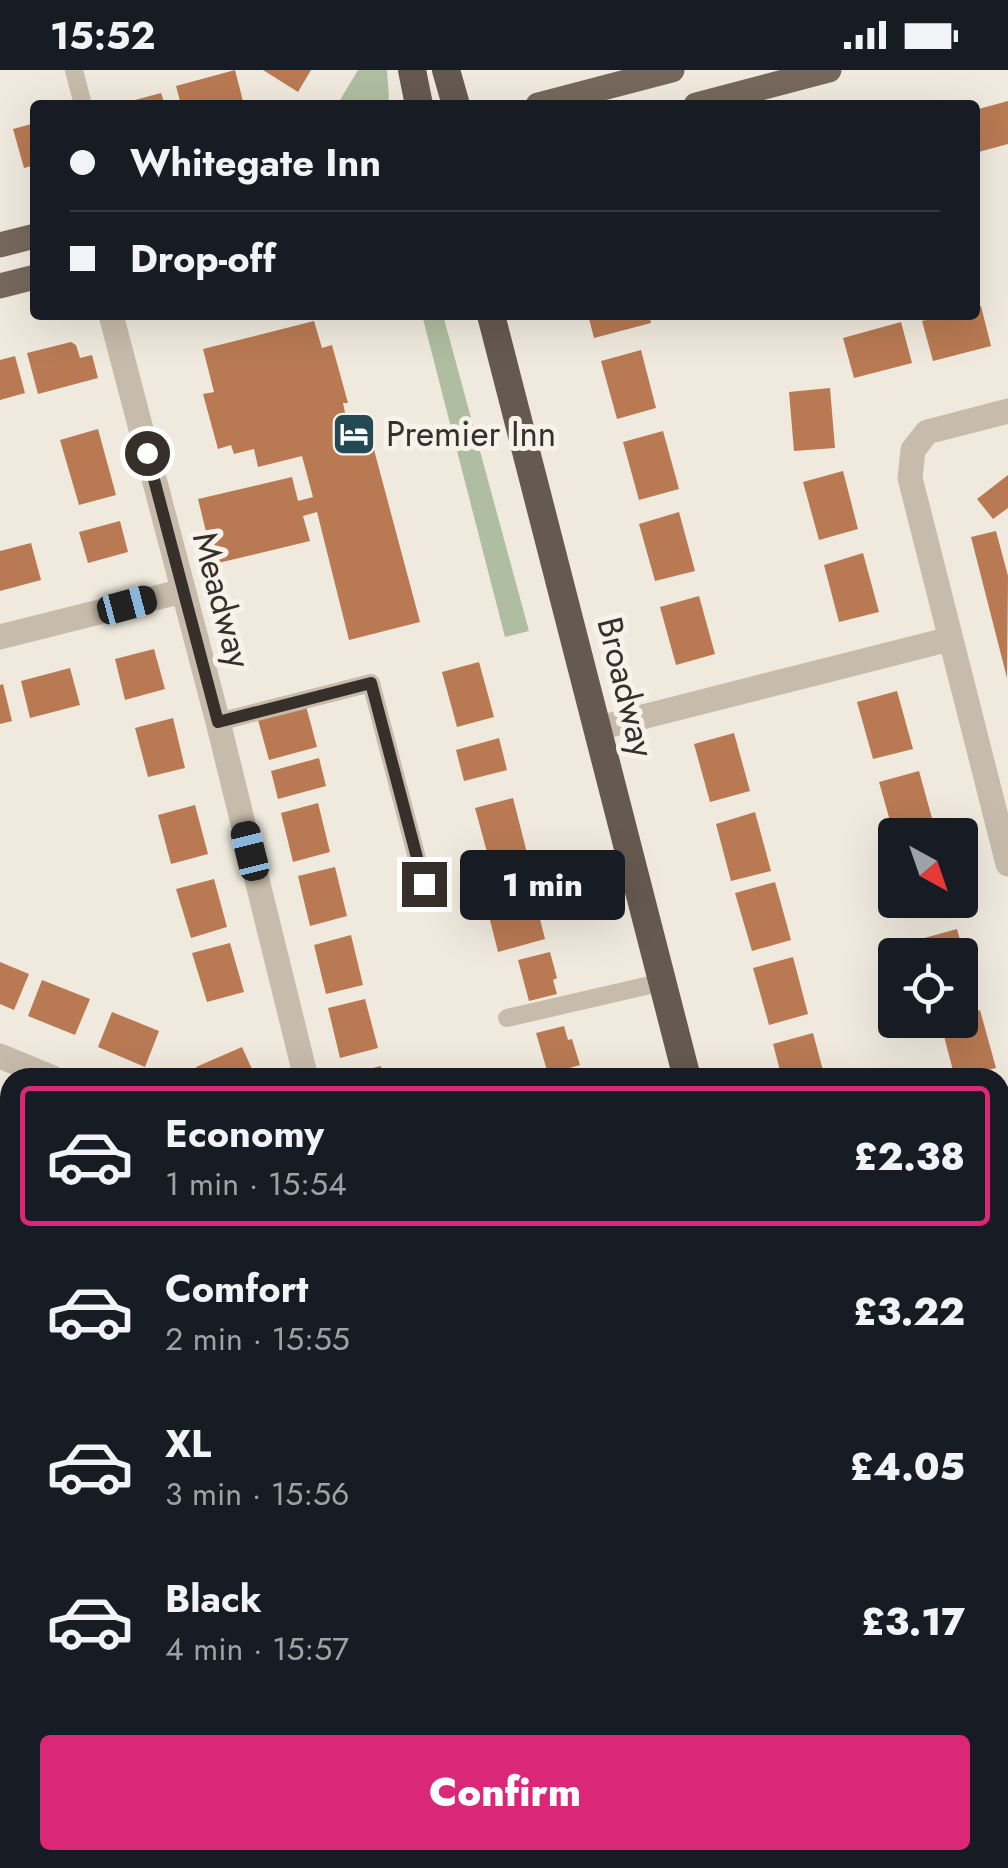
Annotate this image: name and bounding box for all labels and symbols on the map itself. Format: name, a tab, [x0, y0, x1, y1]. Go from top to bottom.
place label: Premier Inn	[386, 409, 556, 459]
hotel icon: Premier Inn	[331, 411, 377, 457]
route start	[125, 431, 170, 476]
street label: Meadway	[180, 526, 264, 674]
car	[94, 583, 160, 627]
street label: Broadway	[584, 612, 668, 763]
car	[228, 818, 272, 884]
north arrow	[878, 818, 978, 918]
callout: 1 min	[459, 849, 624, 919]
route end	[402, 862, 447, 907]

